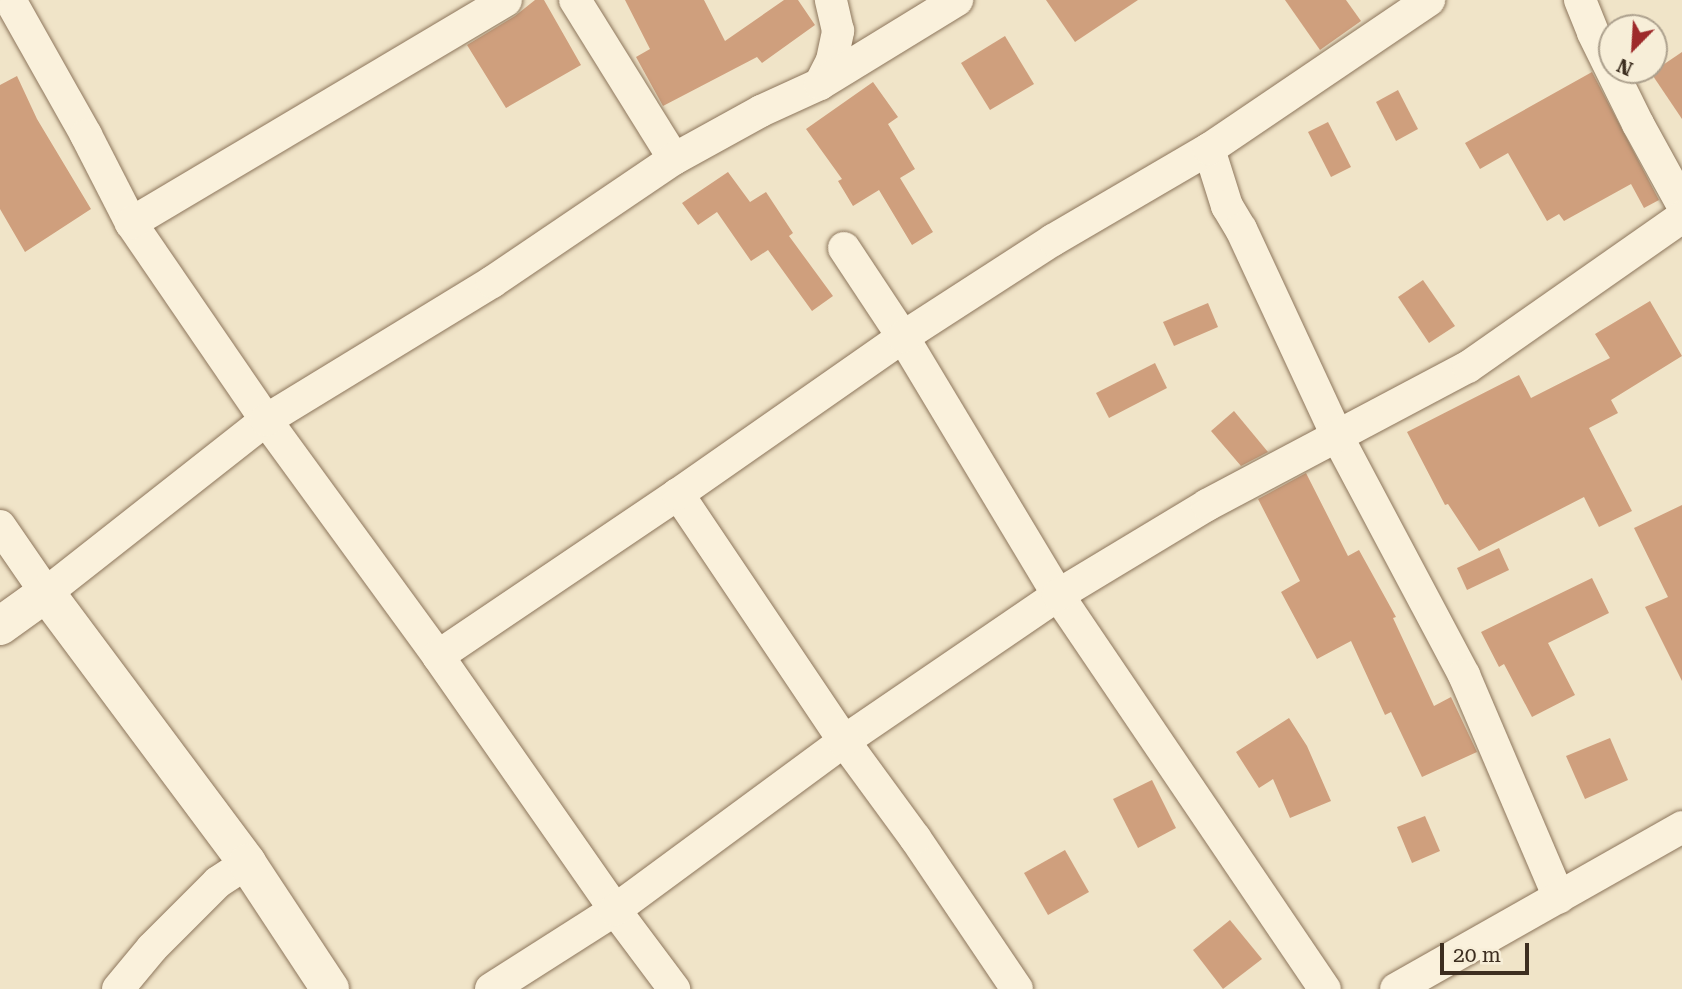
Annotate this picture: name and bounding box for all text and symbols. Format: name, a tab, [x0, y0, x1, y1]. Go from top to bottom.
north arrow	[1598, 14, 1668, 84]
text: N	[1614, 53, 1636, 80]
scale bar	[1444, 930, 1533, 974]
text: 20 m	[1453, 943, 1501, 967]

